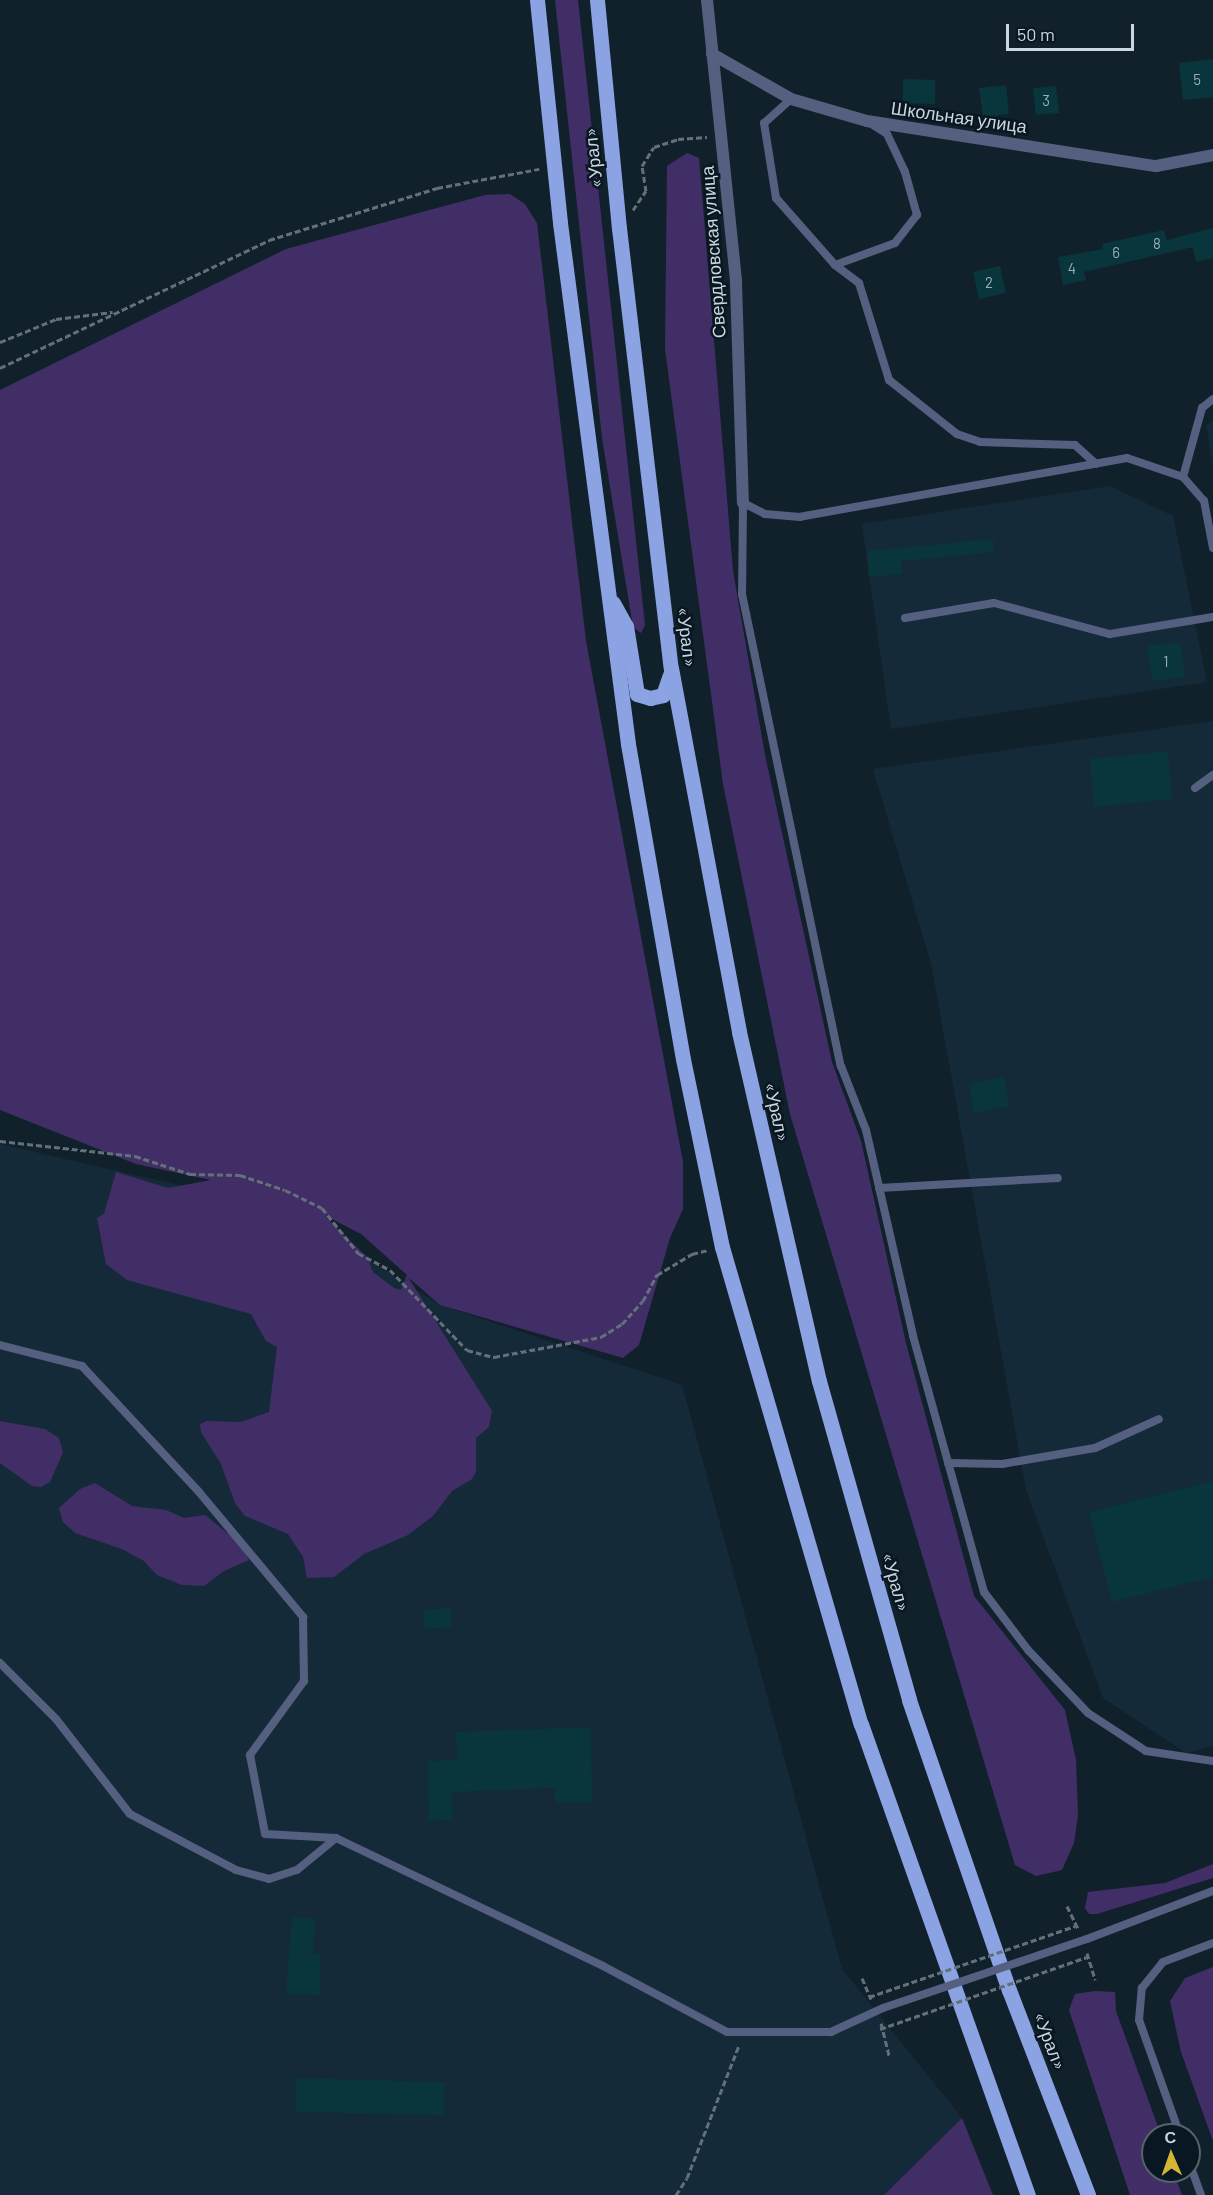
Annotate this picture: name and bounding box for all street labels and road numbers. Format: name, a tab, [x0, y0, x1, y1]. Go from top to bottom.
street label: Школьная улица	[890, 97, 1028, 137]
street label: «Урал»	[579, 127, 607, 189]
street label: Свердловская улица	[696, 165, 730, 339]
street label: «Урал»	[673, 606, 701, 668]
street label: «Урал»	[760, 1080, 794, 1144]
street label: «Урал»	[877, 1550, 915, 1614]
street label: «Урал»	[1029, 2009, 1071, 2073]

